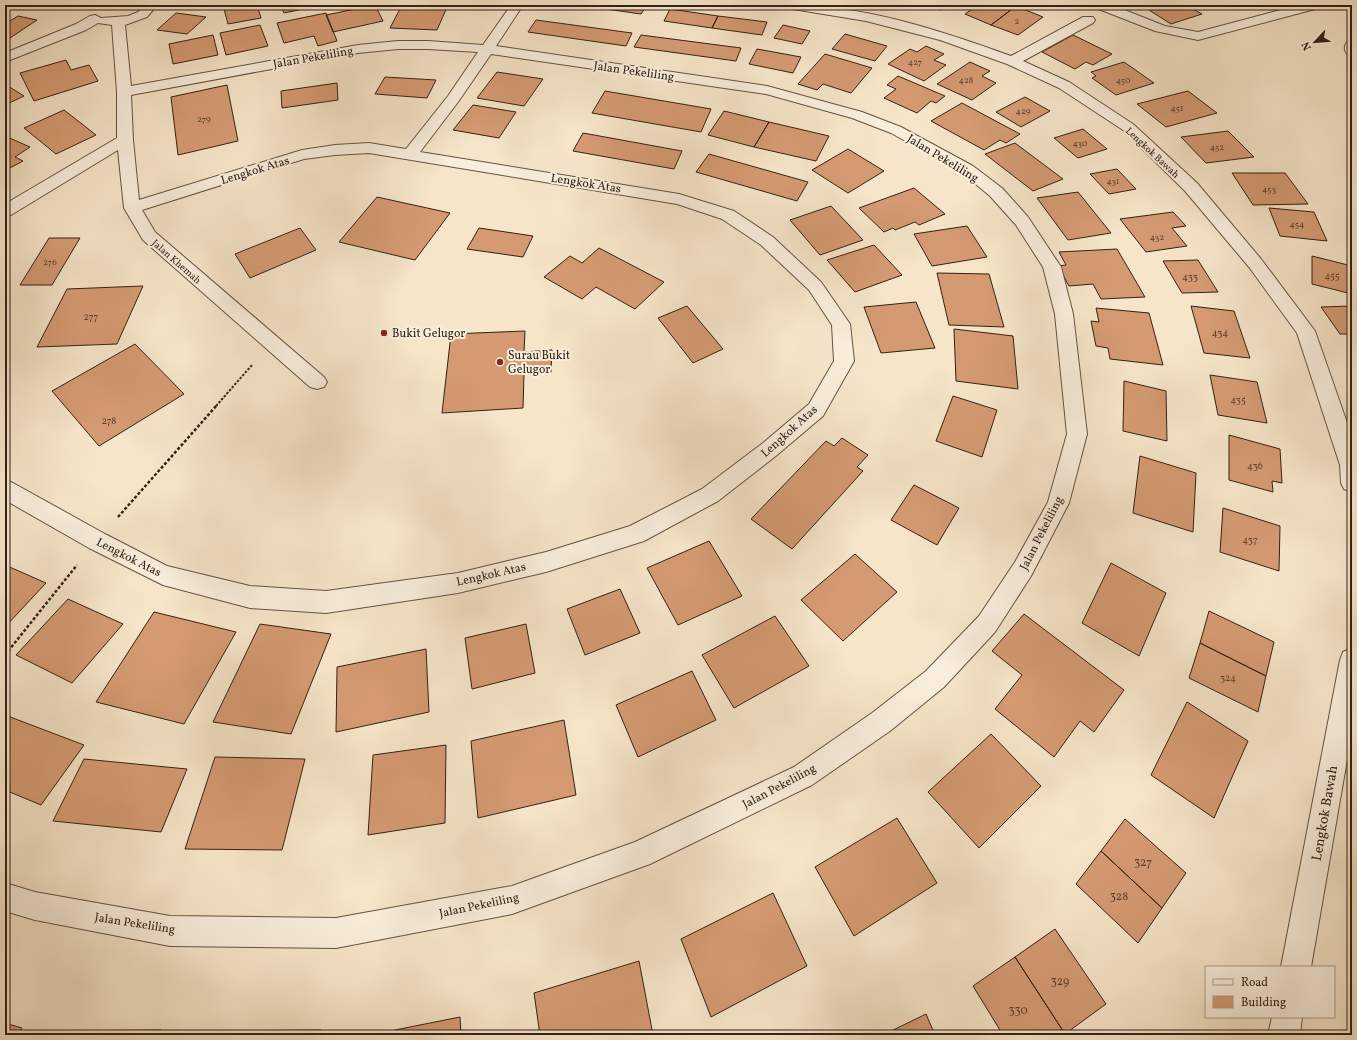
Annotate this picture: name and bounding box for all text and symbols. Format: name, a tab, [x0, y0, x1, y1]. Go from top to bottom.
house number: 2	[1015, 15, 1020, 28]
north arrow	[1295, 22, 1335, 62]
text: N	[1299, 39, 1316, 53]
street label: Jalan Pekeliling	[272, 43, 355, 73]
house number: 427	[908, 56, 922, 69]
street label: Jalan Pekeliling	[593, 58, 675, 86]
house number: 428	[959, 74, 974, 87]
house number: 450	[1116, 74, 1131, 87]
house number: 451	[1171, 102, 1183, 115]
house number: 429	[1016, 105, 1031, 118]
house number: 279	[197, 113, 211, 126]
street label: Lengkok Bawah	[1122, 124, 1182, 181]
street label: Jalan Pekeliling	[904, 131, 981, 187]
house number: 430	[1073, 137, 1088, 150]
house number: 452	[1210, 141, 1224, 154]
street label: Lengkok Atas	[219, 153, 292, 189]
street label: Lengkok Atas	[550, 171, 622, 197]
house number: 431	[1106, 175, 1120, 188]
house number: 453	[1262, 183, 1276, 196]
house number: 454	[1290, 218, 1304, 231]
house number: 432	[1150, 231, 1164, 244]
street label: Jalan Khemah	[149, 236, 204, 287]
house number: 276	[43, 256, 57, 269]
house number: 455	[1324, 269, 1340, 283]
house number: 433	[1182, 270, 1198, 284]
house number: 277	[84, 310, 99, 324]
place label: Bukit Gelugor	[392, 326, 465, 342]
house number: 434	[1212, 326, 1228, 340]
marker: Bukit Gelugor	[379, 328, 389, 338]
place label: Surau Bukit Gelugor	[508, 348, 570, 378]
marker: Surau Bukit Gelugor	[495, 357, 505, 367]
house number: 435	[1230, 393, 1246, 407]
street label: Lengkok Atas	[758, 402, 821, 461]
house number: 278	[102, 414, 116, 428]
house number: 436	[1247, 459, 1263, 473]
street label: Jalan Pekeliling	[1016, 494, 1067, 573]
house number: 437	[1242, 533, 1258, 547]
street label: Lengkok Atas	[93, 535, 164, 581]
street label: Lengkok Atas	[455, 559, 528, 591]
house number: 324	[1220, 671, 1236, 685]
street label: Jalan Pekeliling	[740, 761, 819, 813]
street label: Lengkok Bawah	[1308, 764, 1343, 862]
house number: 327	[1134, 855, 1152, 871]
house number: 328	[1110, 889, 1128, 905]
street label: Jalan Pekeliling	[438, 890, 521, 922]
street label: Jalan Pekeliling	[93, 910, 176, 938]
legend	[1205, 966, 1335, 1018]
house number: 329	[1051, 974, 1069, 990]
text: Road	[1241, 975, 1268, 991]
text: Building	[1241, 995, 1286, 1011]
house number: 330	[1008, 1003, 1028, 1019]

